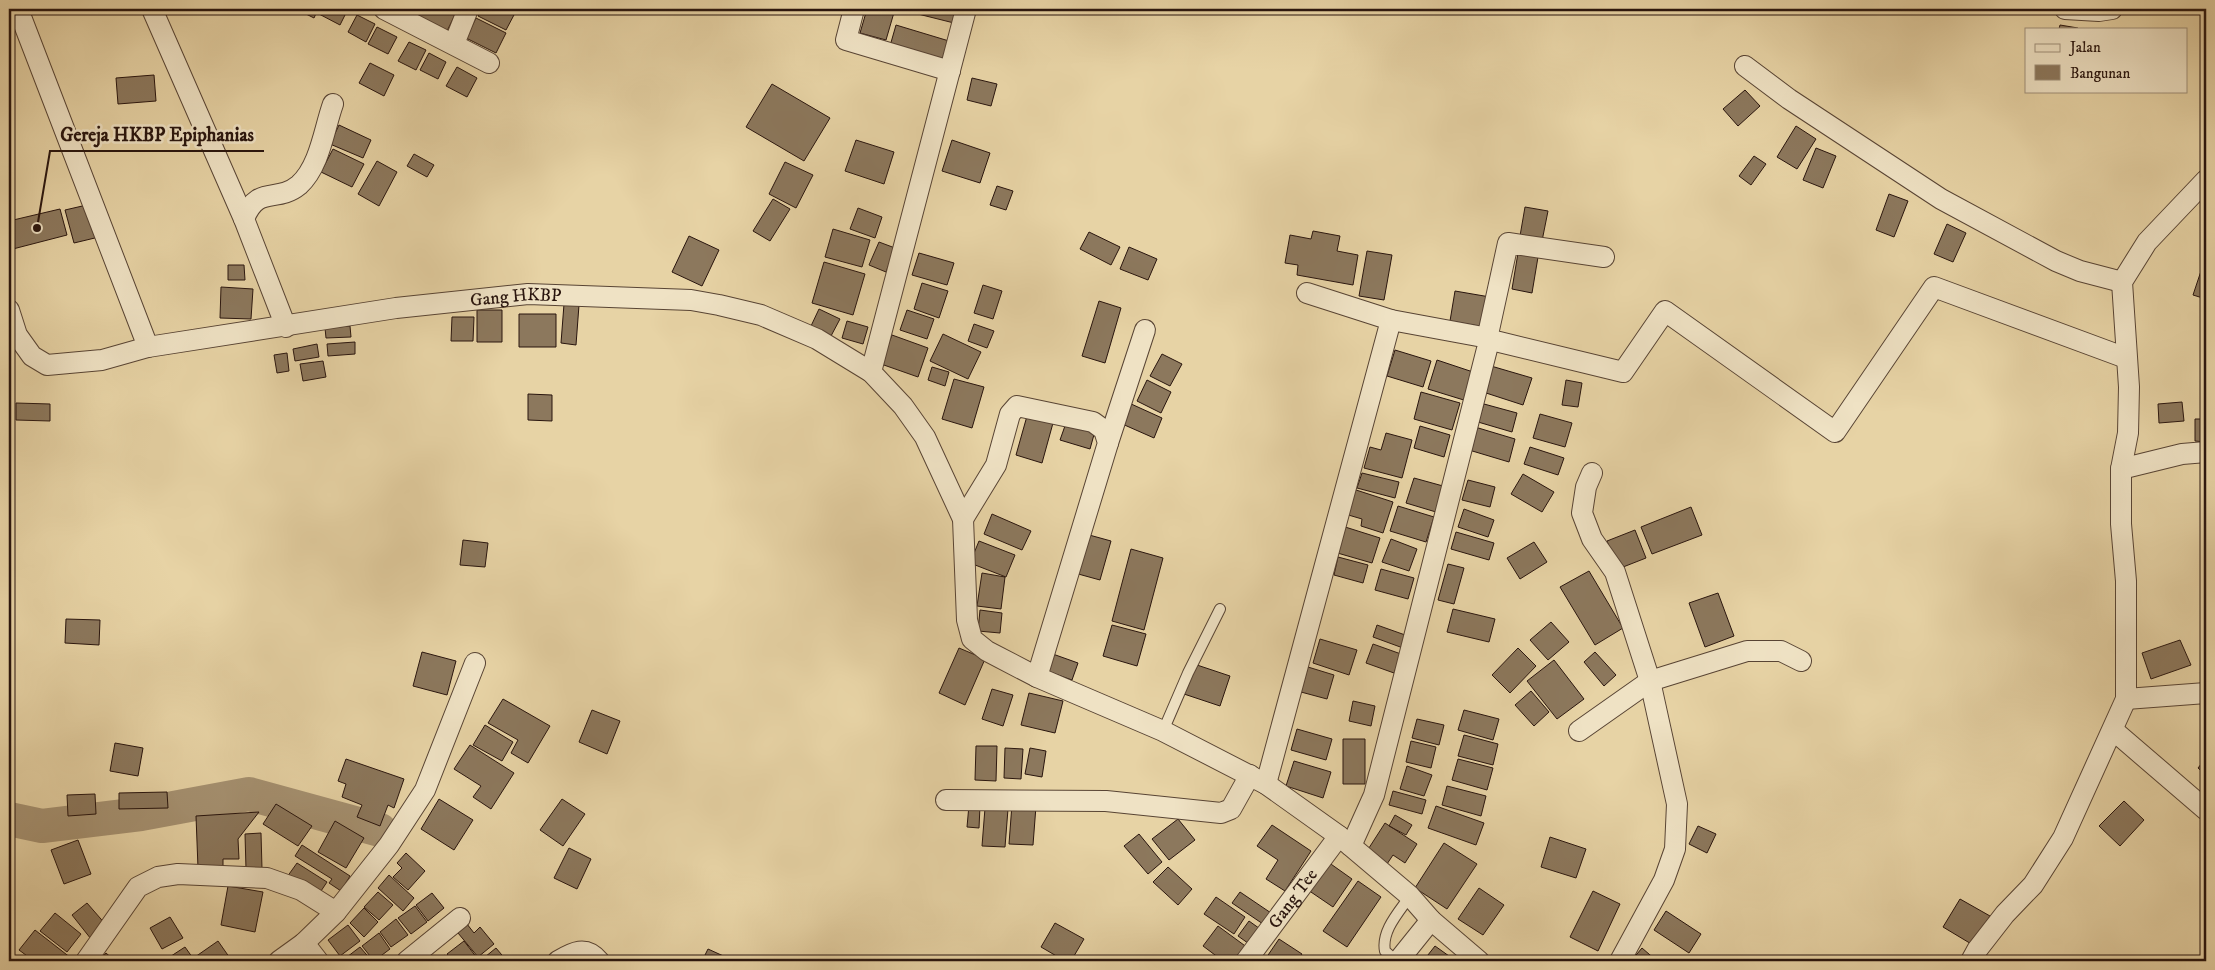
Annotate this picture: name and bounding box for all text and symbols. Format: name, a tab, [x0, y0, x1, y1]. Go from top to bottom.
legend	[2025, 28, 2188, 92]
text: Jalan	[2068, 38, 2101, 57]
text: Bangunan	[2070, 64, 2130, 83]
callout: Gereja HKBP Epiphanias	[50, 117, 264, 151]
text: Gereja HKBP Epiphanias	[60, 124, 255, 148]
street label: Gang HKBP	[469, 284, 562, 312]
street label: Gang Tee	[1264, 865, 1323, 933]

